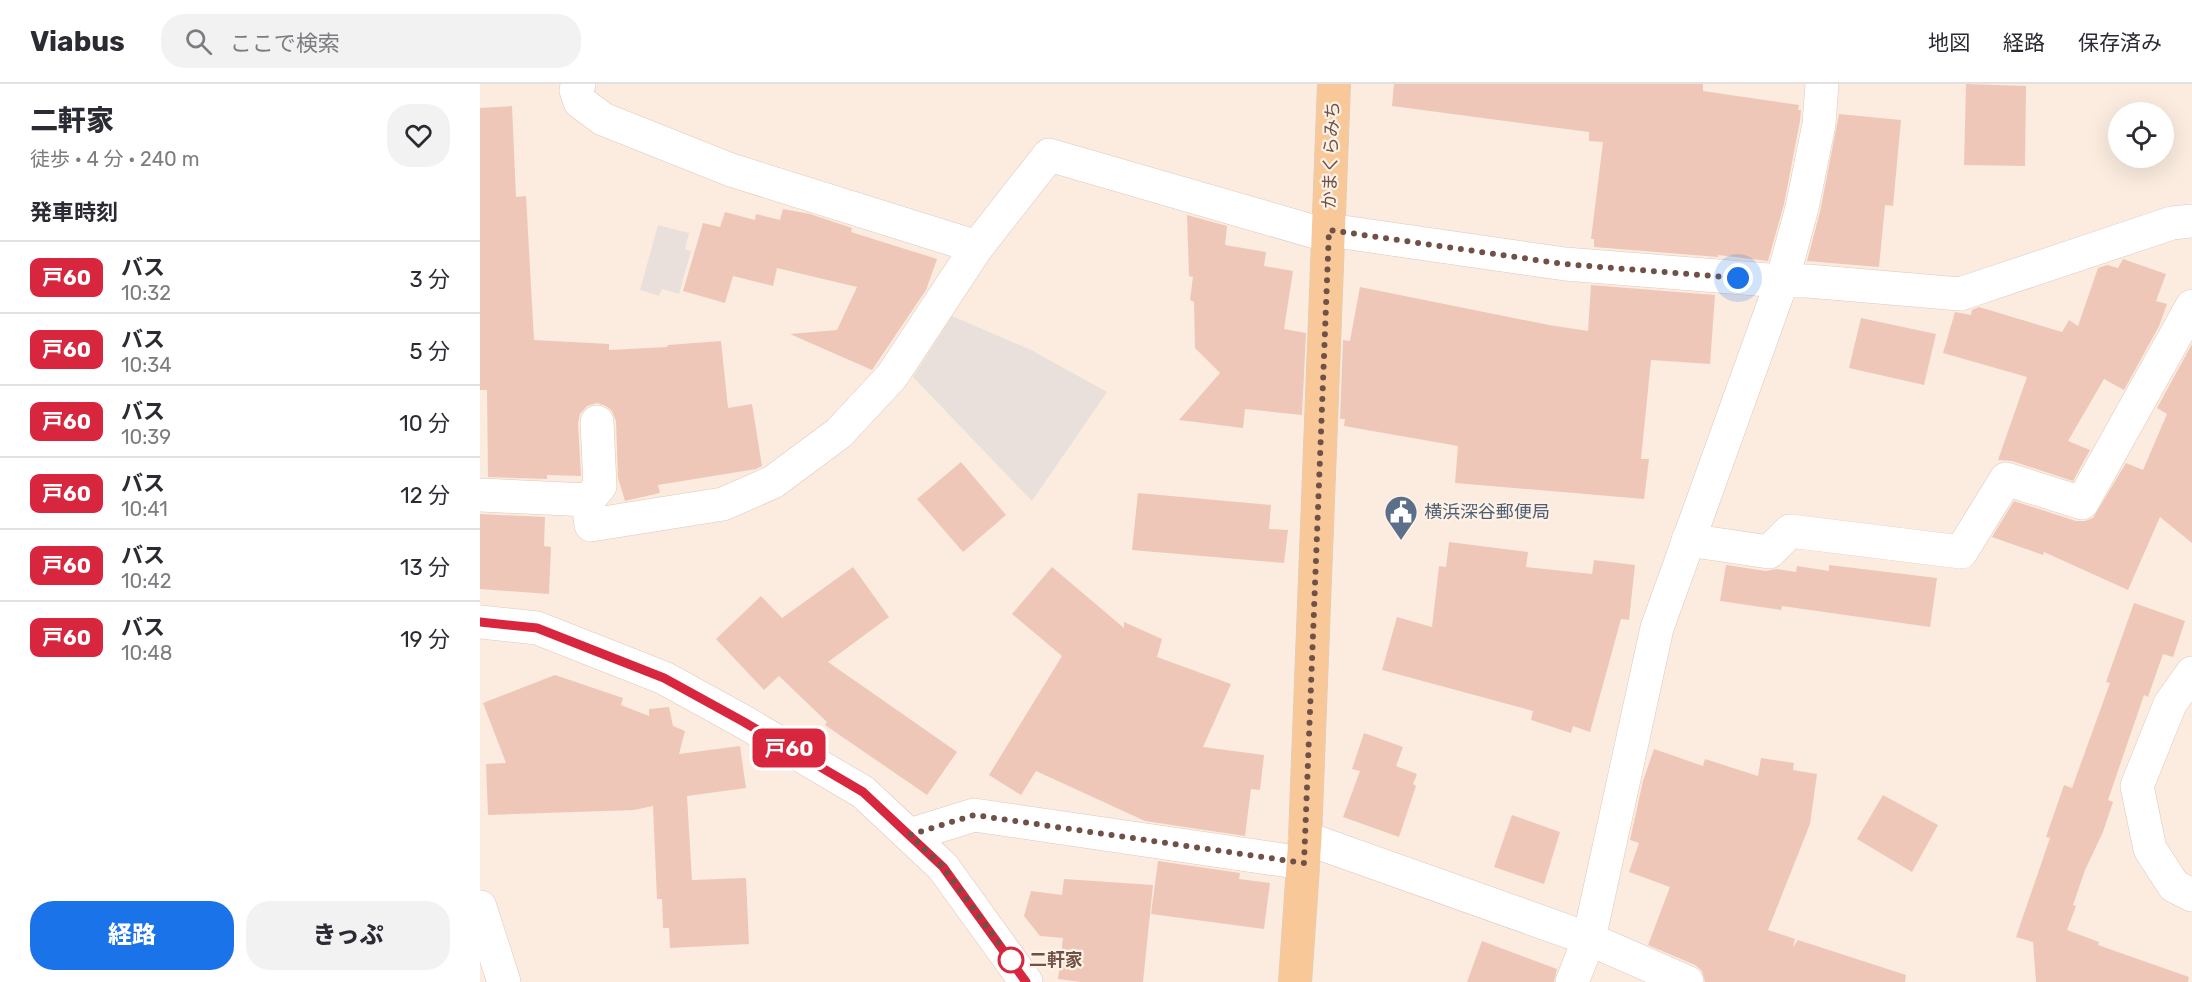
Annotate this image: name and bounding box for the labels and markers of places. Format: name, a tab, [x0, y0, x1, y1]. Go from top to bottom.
public building icon: 横浜深谷郵便局	[1383, 494, 1419, 541]
place label: 横浜深谷郵便局	[1424, 501, 1550, 523]
marker: 二軒家	[998, 947, 1024, 973]
place label: 二軒家	[1029, 949, 1083, 971]

